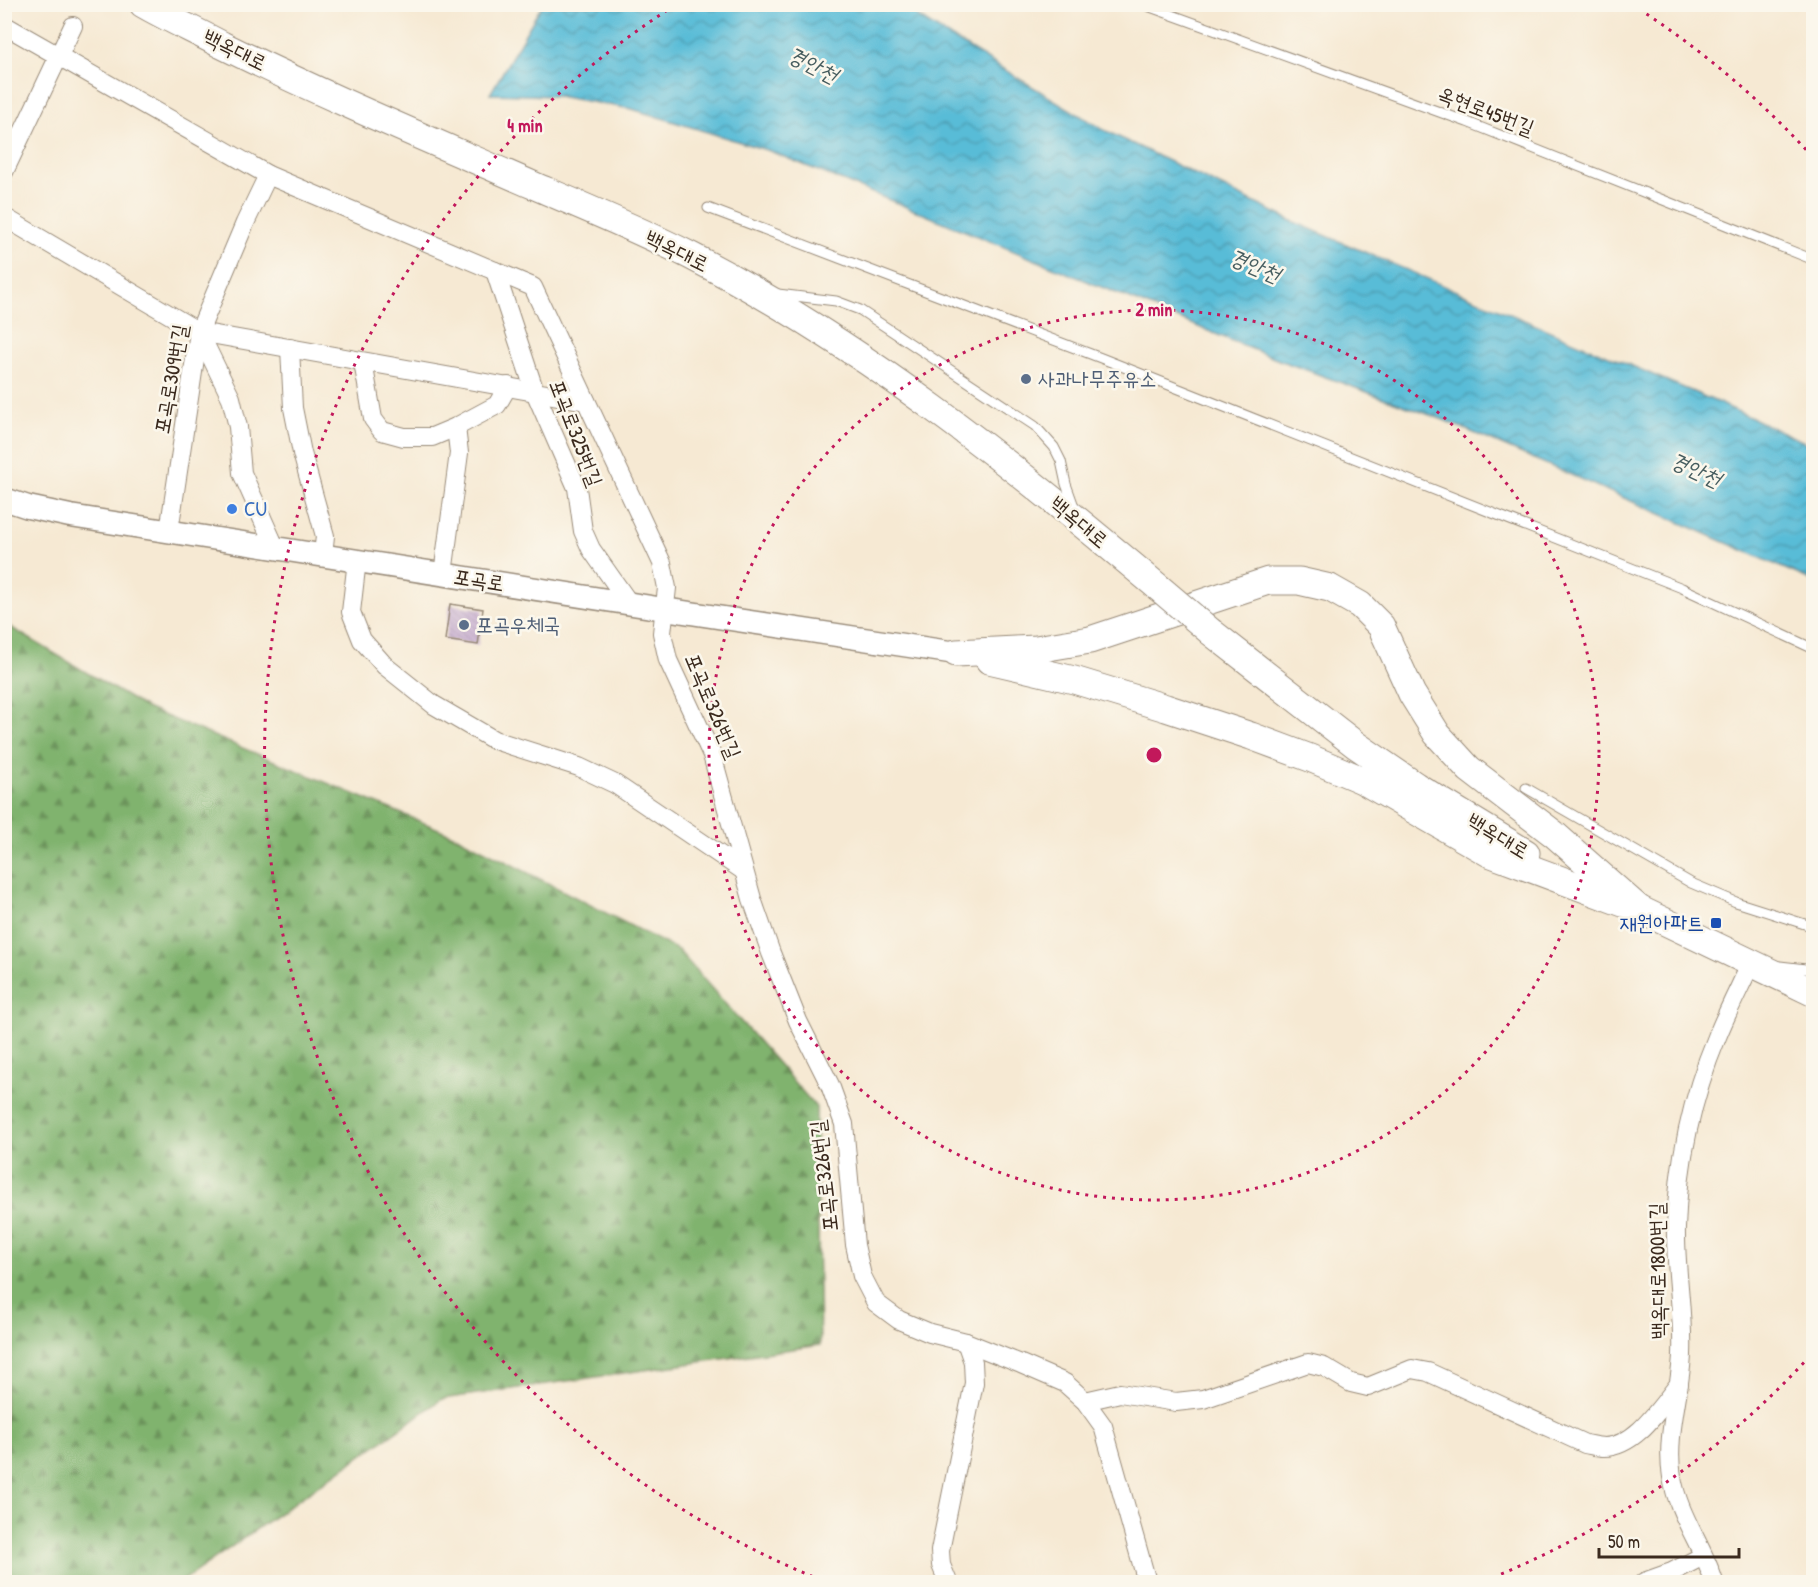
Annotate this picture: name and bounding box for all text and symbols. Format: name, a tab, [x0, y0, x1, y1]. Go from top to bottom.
street label: 백옥대로	[198, 22, 272, 77]
water label: 경안천	[783, 39, 846, 90]
street label: 옥현로45번길	[1434, 79, 1539, 142]
text: 4 min	[507, 113, 543, 138]
street label: 백옥대로	[640, 223, 714, 278]
water label: 경안천	[1225, 241, 1287, 290]
text: 2 min	[1136, 297, 1172, 322]
street label: 포곡로309번길	[147, 322, 194, 436]
place label: 사과나무주유소	[1038, 364, 1156, 393]
marker: 사과나무주유소	[1019, 372, 1033, 386]
street label: 포곡로325번길	[543, 375, 610, 491]
water label: 경안천	[1666, 444, 1728, 495]
street label: 백옥대로	[1044, 489, 1115, 554]
place label: CU	[244, 494, 267, 523]
marker: CU	[225, 502, 239, 516]
street label: 포곡로	[452, 561, 506, 598]
place label: 포곡우체국	[476, 610, 561, 639]
marker: 포곡우체국	[457, 618, 471, 632]
street label: 포곡로326번길	[678, 649, 749, 763]
centre of rings	[1144, 745, 1164, 765]
street label: 백옥대로	[1462, 806, 1535, 865]
place label: 재원아파트	[1620, 908, 1704, 937]
marker: 재원아파트	[1709, 916, 1723, 930]
street label: 포곡로326번길	[802, 1119, 845, 1233]
street label: 백옥대로1800번길	[1642, 1202, 1673, 1340]
scale bar	[1599, 1521, 1738, 1559]
text: 50 m	[1608, 1529, 1640, 1554]

